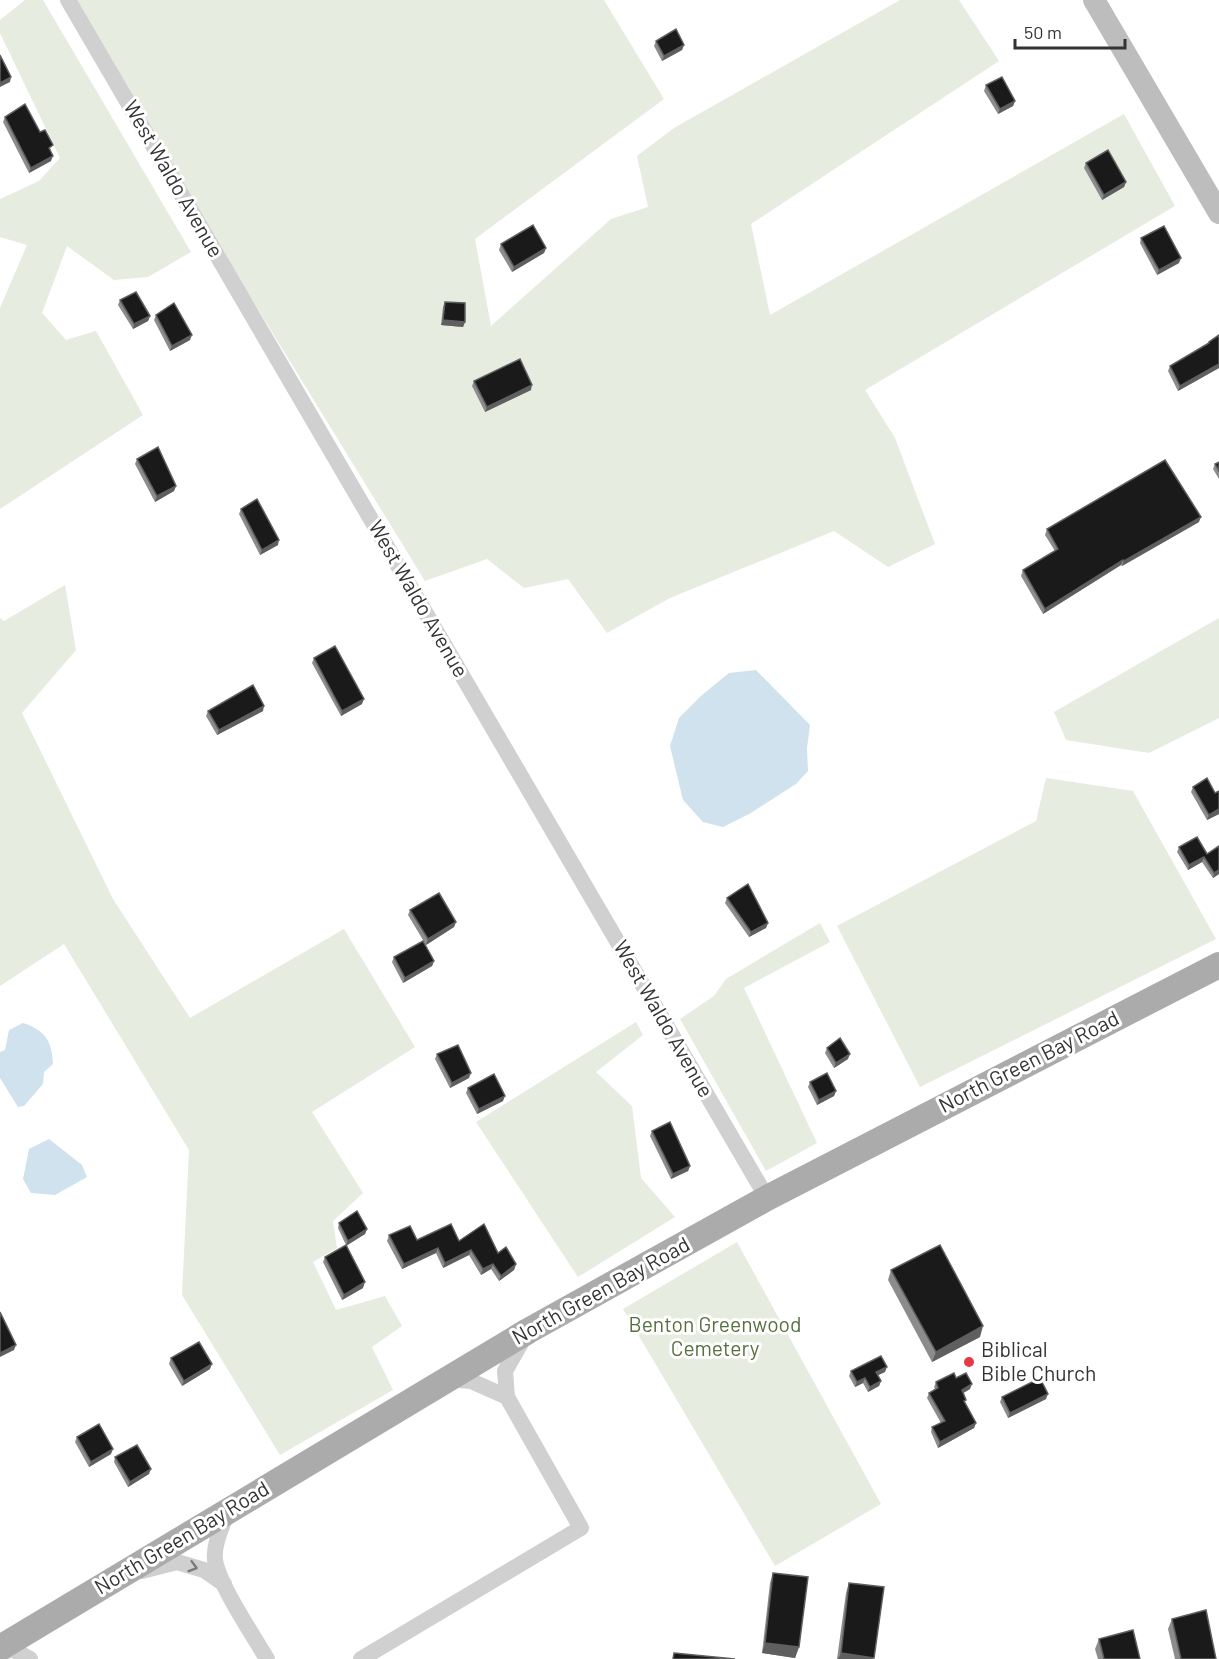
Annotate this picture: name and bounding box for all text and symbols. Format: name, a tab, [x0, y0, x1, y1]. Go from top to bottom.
scale bar	[1015, 12, 1124, 50]
text: 50 m	[1024, 21, 1062, 43]
street label: West Waldo Avenue	[119, 95, 229, 261]
street label: West Waldo Avenue	[364, 515, 474, 681]
street label: West Waldo Avenue	[609, 935, 719, 1101]
street label: North Green Bay Road	[934, 1004, 1123, 1117]
street label: North Green Bay Road	[507, 1231, 693, 1349]
park label: Benton Greenwood Cemetery	[628, 1311, 802, 1360]
place label: Biblical Bible Church	[981, 1336, 1096, 1385]
marker: Biblical Bible Church	[962, 1355, 976, 1369]
street label: North Green Bay Road	[89, 1475, 273, 1599]
one-way arrow	[187, 1560, 198, 1572]

